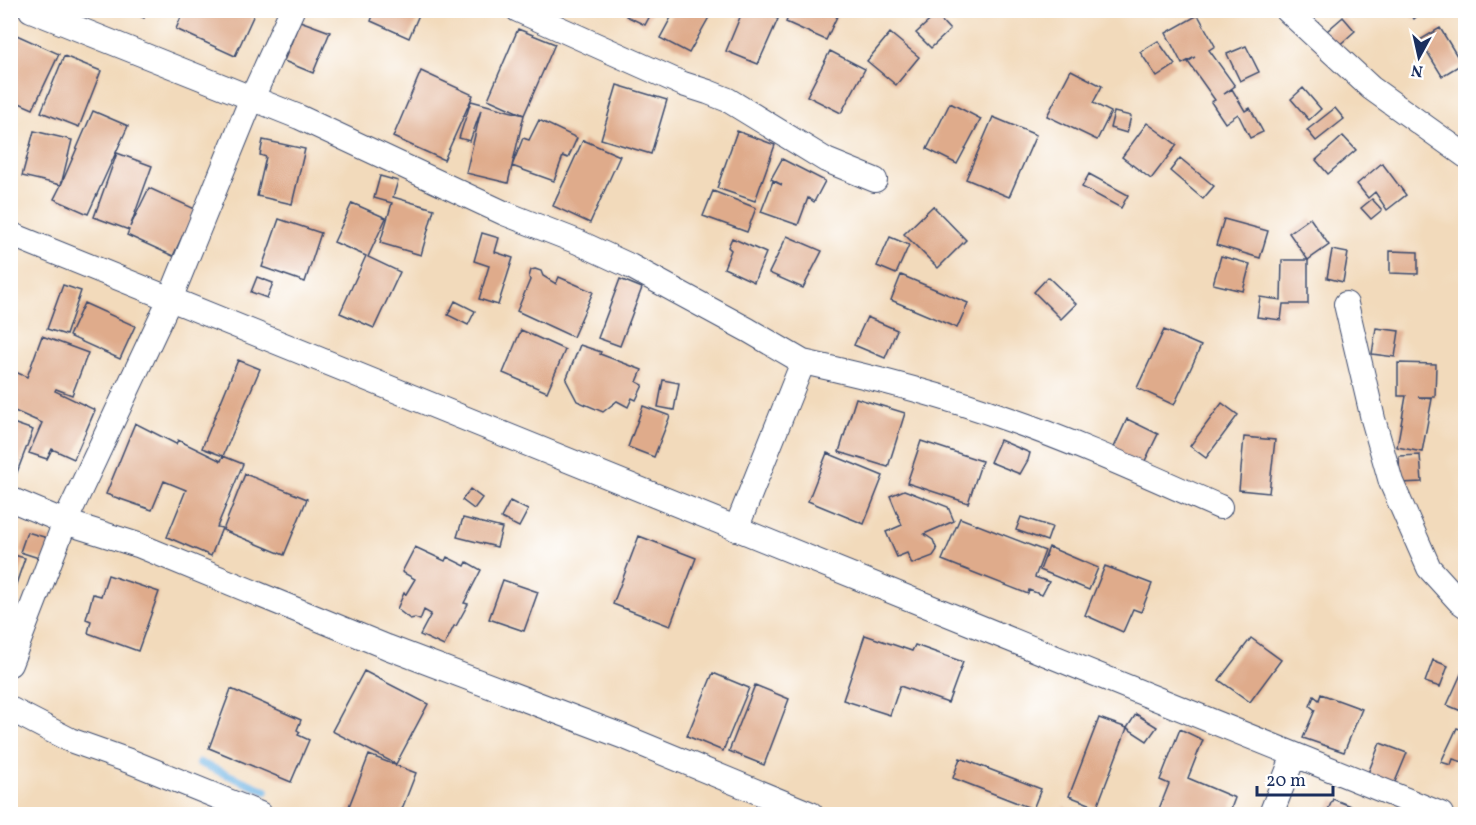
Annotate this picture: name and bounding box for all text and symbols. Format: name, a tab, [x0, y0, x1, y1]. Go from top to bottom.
north arrow	[1389, 27, 1449, 87]
text: N	[1410, 58, 1424, 82]
scale bar	[1257, 759, 1334, 797]
text: 20 m	[1266, 769, 1306, 794]

